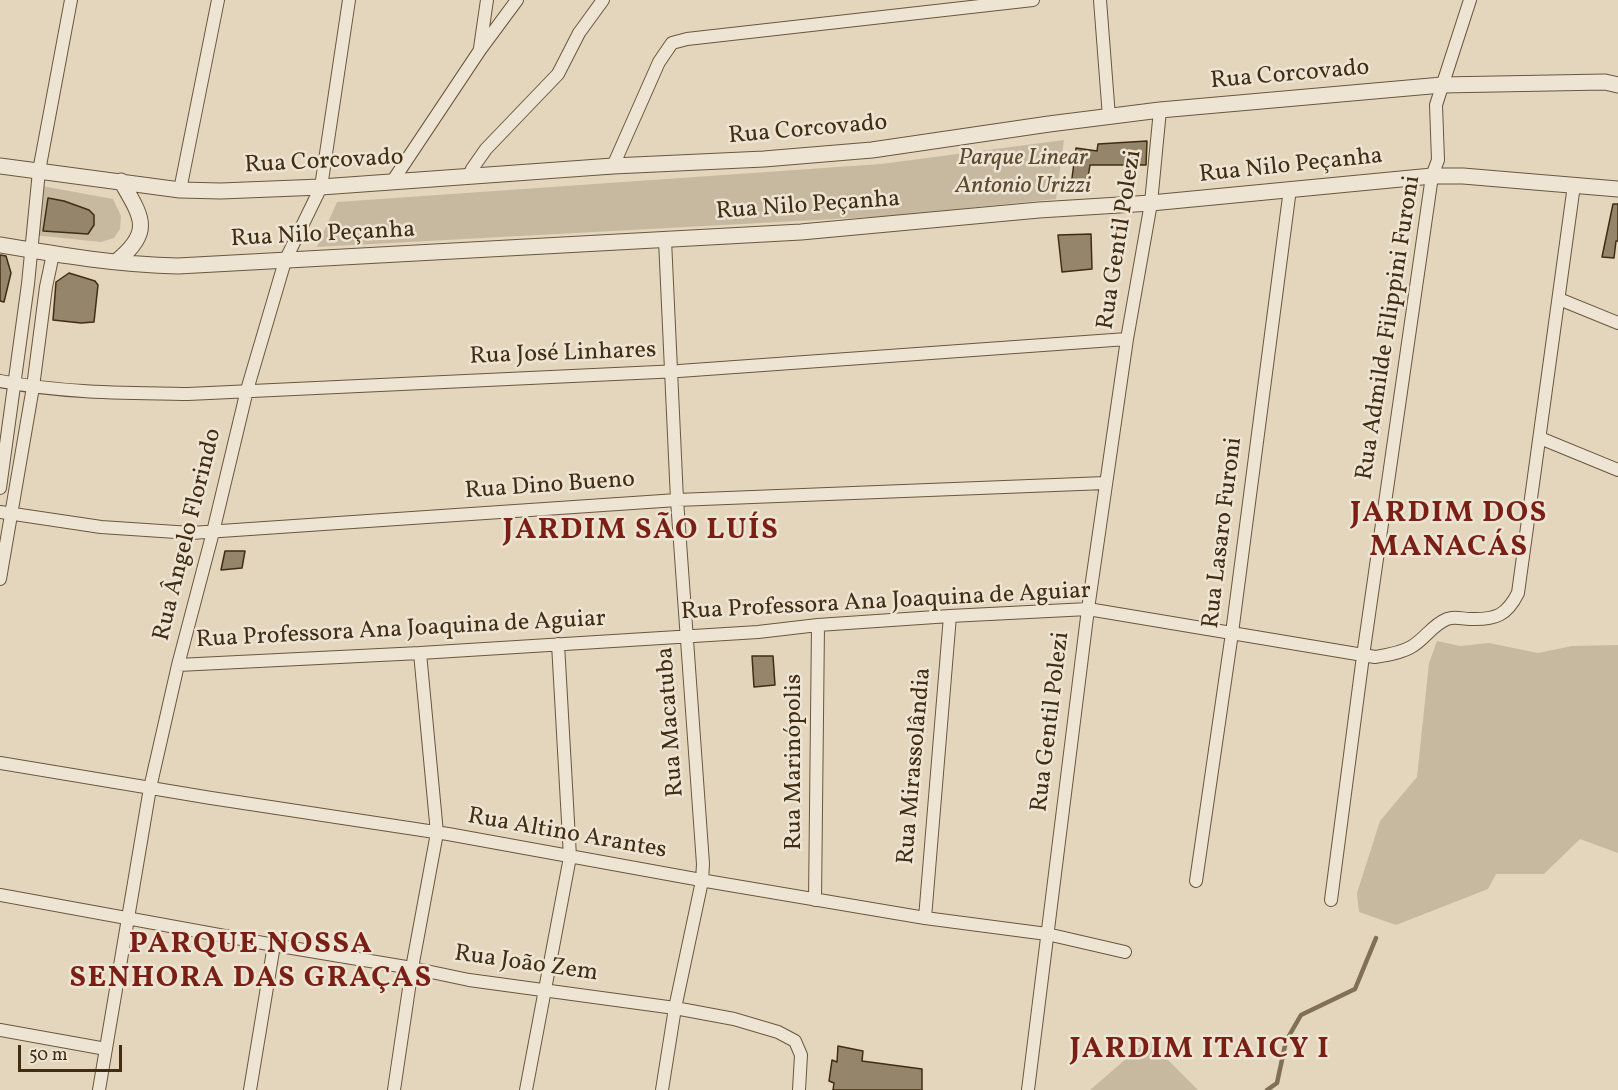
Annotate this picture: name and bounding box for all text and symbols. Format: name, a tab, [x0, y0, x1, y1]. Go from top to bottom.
street label: Rua Corcovado	[1209, 55, 1371, 97]
street label: Rua Corcovado	[727, 110, 889, 152]
street label: Rua Nilo Peçanha	[1198, 143, 1384, 191]
street label: Rua Corcovado	[244, 144, 404, 182]
park label: Parque Linear Antonio Urizzi	[955, 146, 1091, 202]
street label: Rua Gentil Polezi	[1093, 148, 1149, 332]
street label: Rua Admilde Filippini Furoni	[1352, 174, 1428, 482]
street label: Rua Nilo Peçanha	[715, 186, 901, 228]
street label: Rua Nilo Peçanha	[230, 217, 416, 255]
street label: Rua José Linhares	[469, 337, 657, 373]
street label: Rua Ângelo Florindo	[149, 426, 229, 644]
street label: Rua Lasaro Furoni	[1198, 436, 1250, 630]
street label: Rua Dino Bueno	[464, 467, 636, 507]
district label: JARDIM DOS MANACÁS	[1350, 497, 1548, 568]
district label: JARDIM SÃO LUÍS	[503, 514, 779, 550]
street label: Rua Professora Ana Joaquina de Aguiar	[680, 578, 1092, 628]
street label: Rua Professora Ana Joaquina de Aguiar	[195, 606, 607, 656]
street label: Rua Gentil Polezi	[1027, 630, 1077, 814]
street label: Rua Macatuba	[652, 646, 692, 798]
street label: Rua Mirassolândia	[893, 666, 939, 866]
street label: Rua Marinópolis	[782, 674, 810, 850]
street label: Rua Altino Arantes	[465, 803, 669, 867]
district label: PARQUE NOSSA SENHORA DAS GRAÇAS	[69, 928, 433, 998]
street label: Rua João Zem	[452, 941, 600, 989]
scale bar	[21, 1033, 124, 1071]
district label: JARDIM ITAICY I	[1070, 1033, 1330, 1069]
text: 50 m	[29, 1043, 68, 1068]

